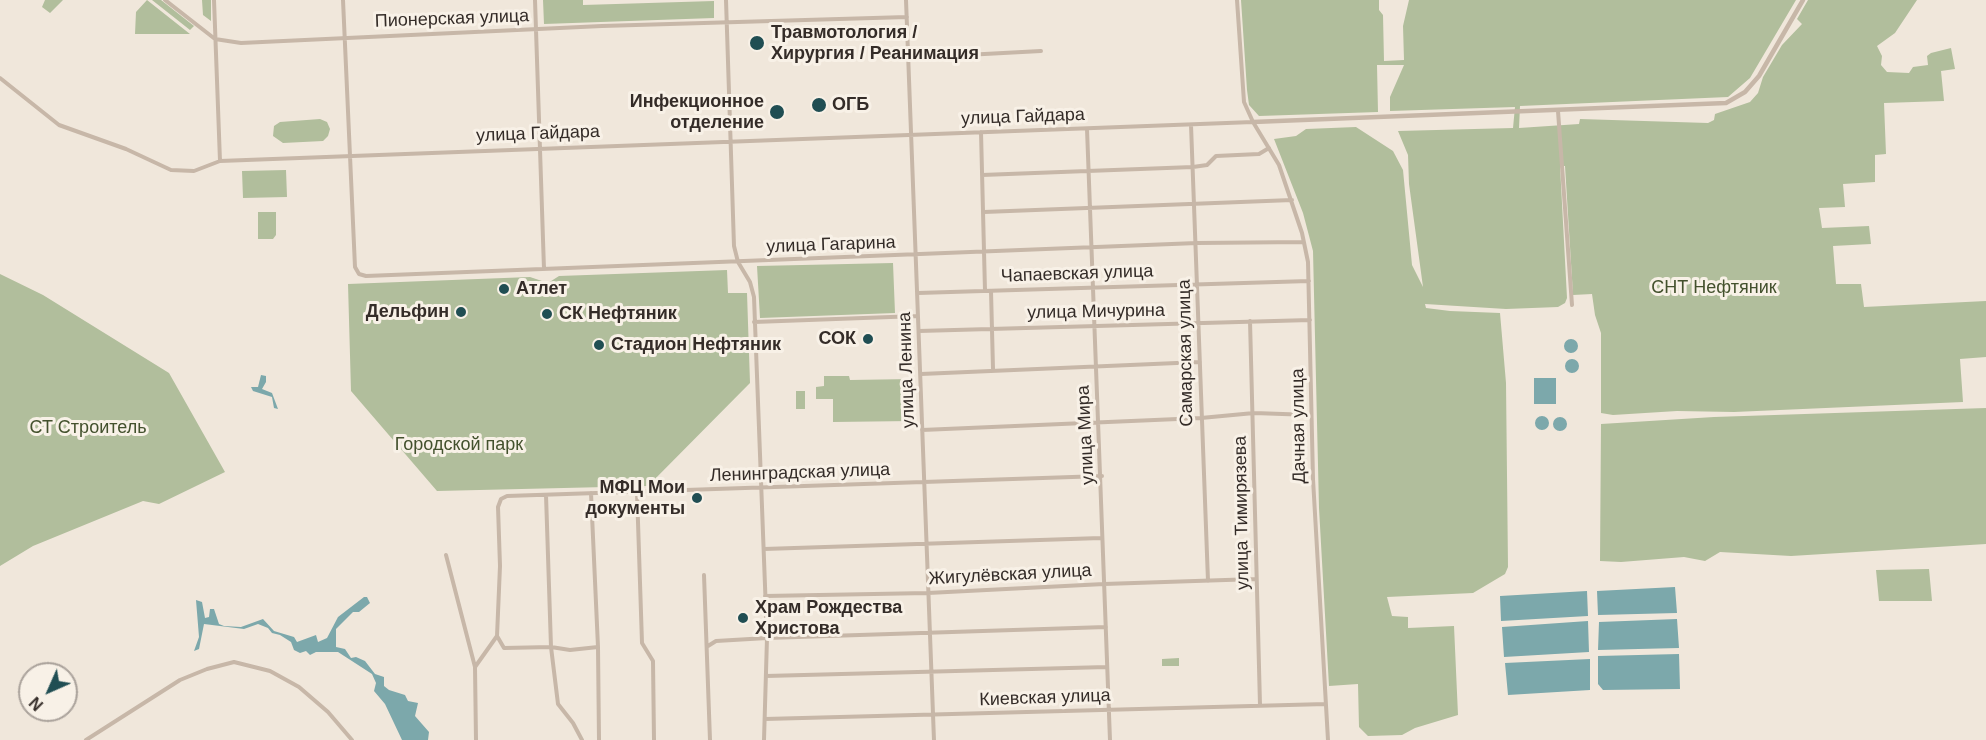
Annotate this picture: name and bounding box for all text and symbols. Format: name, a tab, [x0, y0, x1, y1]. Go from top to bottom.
street label: Пионерская улица	[374, 6, 530, 32]
place label: Травмотология / Хирургия / Реанимация	[771, 22, 979, 64]
marker: Травмотология / Хирургия / Реанимация	[748, 34, 766, 52]
place label: Инфекционное отделение	[630, 91, 764, 134]
place label: ОГБ	[832, 94, 869, 116]
marker: ОГБ	[810, 96, 828, 114]
marker: Инфекционное отделение	[768, 103, 786, 121]
street label: улица Гайдара	[961, 104, 1085, 130]
street label: улица Гайдара	[476, 121, 600, 147]
street label: улица Гагарина	[766, 232, 896, 258]
street label: Чапаевская улица	[1000, 261, 1154, 287]
park label: СНТ Нефтяник	[1651, 277, 1777, 299]
place label: Атлет	[516, 278, 567, 300]
street label: Самарская улица	[1174, 279, 1198, 427]
marker: Атлет	[497, 282, 511, 296]
street label: улица Мичурина	[1027, 300, 1165, 324]
place label: Дельфин	[366, 301, 449, 323]
place label: СК Нефтяник	[559, 303, 677, 325]
marker: Дельфин	[454, 305, 468, 319]
marker: СК Нефтяник	[540, 307, 554, 321]
street label: улица Ленина	[894, 312, 920, 428]
place label: СОК	[818, 328, 856, 350]
marker: СОК	[861, 332, 875, 346]
place label: Стадион Нефтяник	[611, 334, 781, 356]
marker: Стадион Нефтяник	[592, 338, 606, 352]
street label: Дачная улица	[1287, 368, 1311, 484]
street label: улица Мира	[1073, 385, 1099, 485]
park label: СТ Строитель	[29, 417, 147, 439]
park label: Городской парк	[395, 434, 523, 456]
street label: улица Тимирязева	[1230, 436, 1254, 590]
street label: Ленинградская улица	[709, 459, 891, 487]
place label: МФЦ Мои документы	[585, 477, 685, 520]
marker: МФЦ Мои документы	[690, 491, 704, 505]
street label: Жигулёвская улица	[928, 560, 1092, 590]
place label: Храм Рождества Христова	[755, 597, 902, 640]
marker: Храм Рождества Христова	[736, 611, 750, 625]
north arrow	[18, 662, 78, 722]
street label: Киевская улица	[979, 685, 1111, 711]
text: N	[26, 694, 46, 714]

